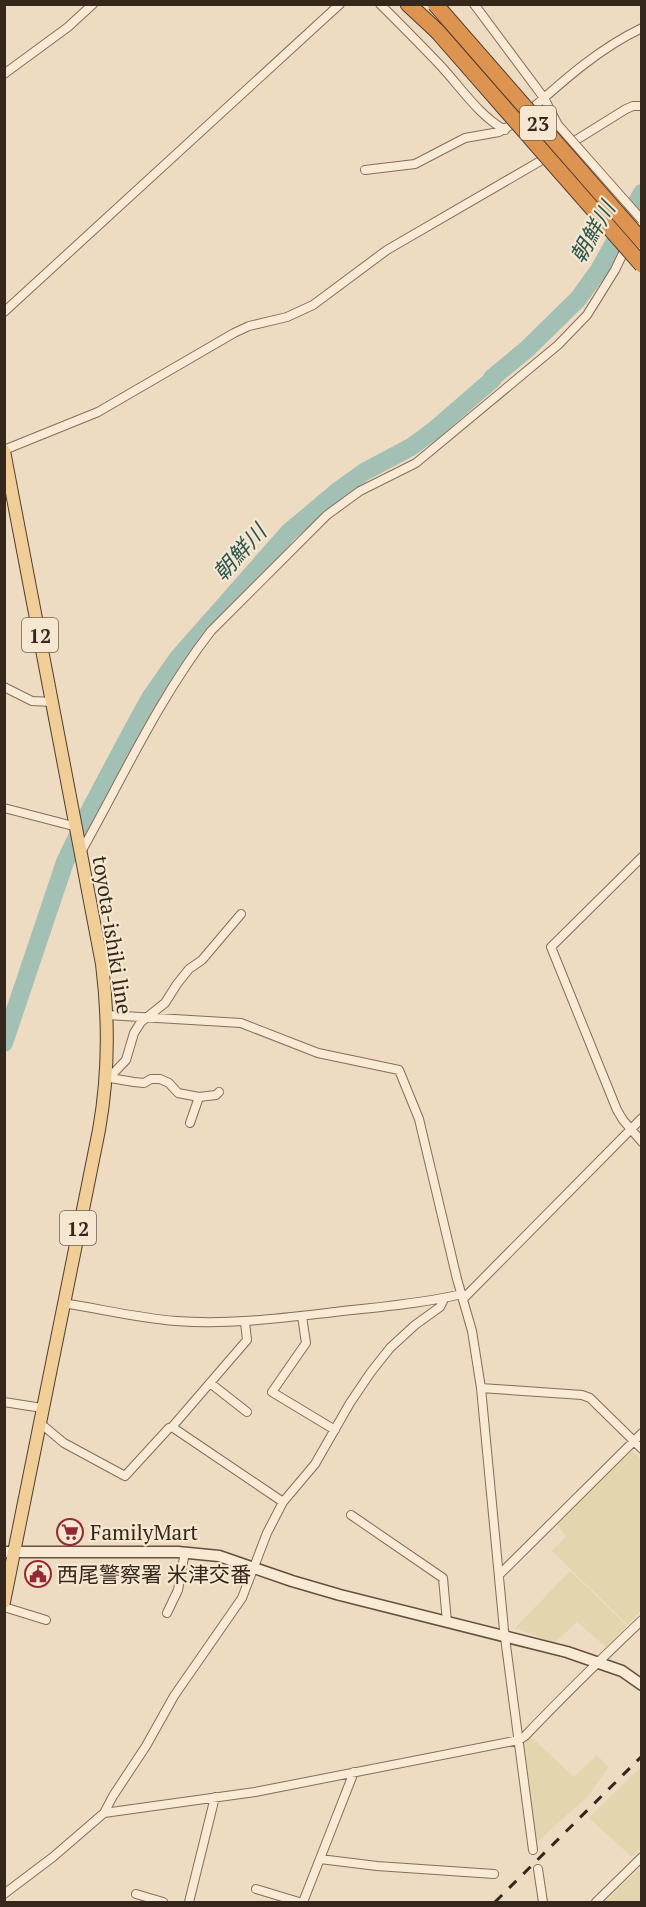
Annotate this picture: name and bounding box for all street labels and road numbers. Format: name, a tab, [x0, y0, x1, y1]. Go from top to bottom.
road number: 23	[520, 106, 556, 140]
road number: 12	[22, 618, 58, 652]
street label: toyota-ishiki line	[87, 854, 139, 1016]
road number: 12	[60, 1211, 96, 1245]

